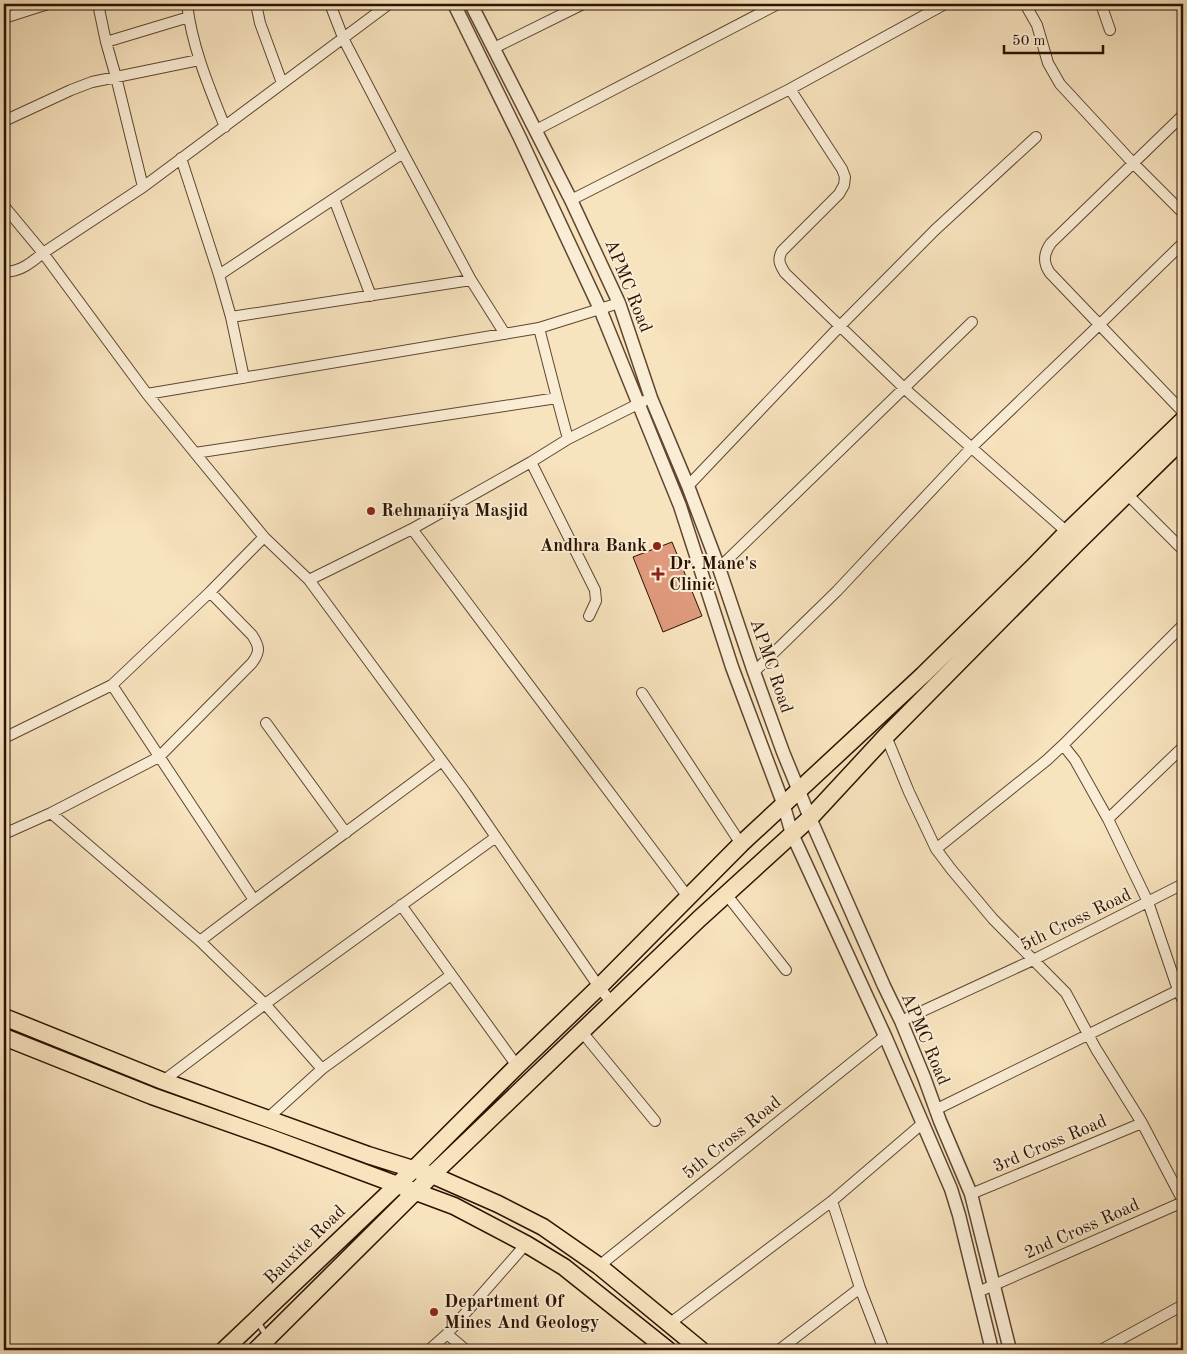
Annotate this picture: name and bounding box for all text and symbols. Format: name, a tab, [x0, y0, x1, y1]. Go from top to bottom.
scale bar	[1004, 22, 1103, 54]
text: 50 m	[1012, 34, 1046, 49]
street label: APMC Road	[601, 237, 655, 335]
place label: Rehmaniya Masjid	[381, 502, 529, 520]
marker: Rehmaniya Masjid	[365, 505, 377, 517]
place label: Andhra Bank	[540, 537, 647, 555]
marker: Andhra Bank	[651, 540, 663, 552]
place label: Dr. Mane's Clinic	[669, 555, 757, 594]
marker: Dr. Mane's Clinic	[651, 567, 665, 581]
street label: APMC Road	[746, 617, 796, 715]
street label: 5th Cross Road	[1018, 885, 1134, 955]
street label: APMC Road	[898, 990, 952, 1088]
street label: 5th Cross Road	[679, 1093, 785, 1183]
street label: 3rd Cross Road	[991, 1112, 1109, 1176]
street label: 2nd Cross Road	[1022, 1196, 1142, 1262]
street label: Bauxite Road	[261, 1202, 349, 1288]
place label: Department Of Mines And Geology	[444, 1293, 599, 1332]
marker: Department Of Mines And Geology	[428, 1306, 440, 1318]

